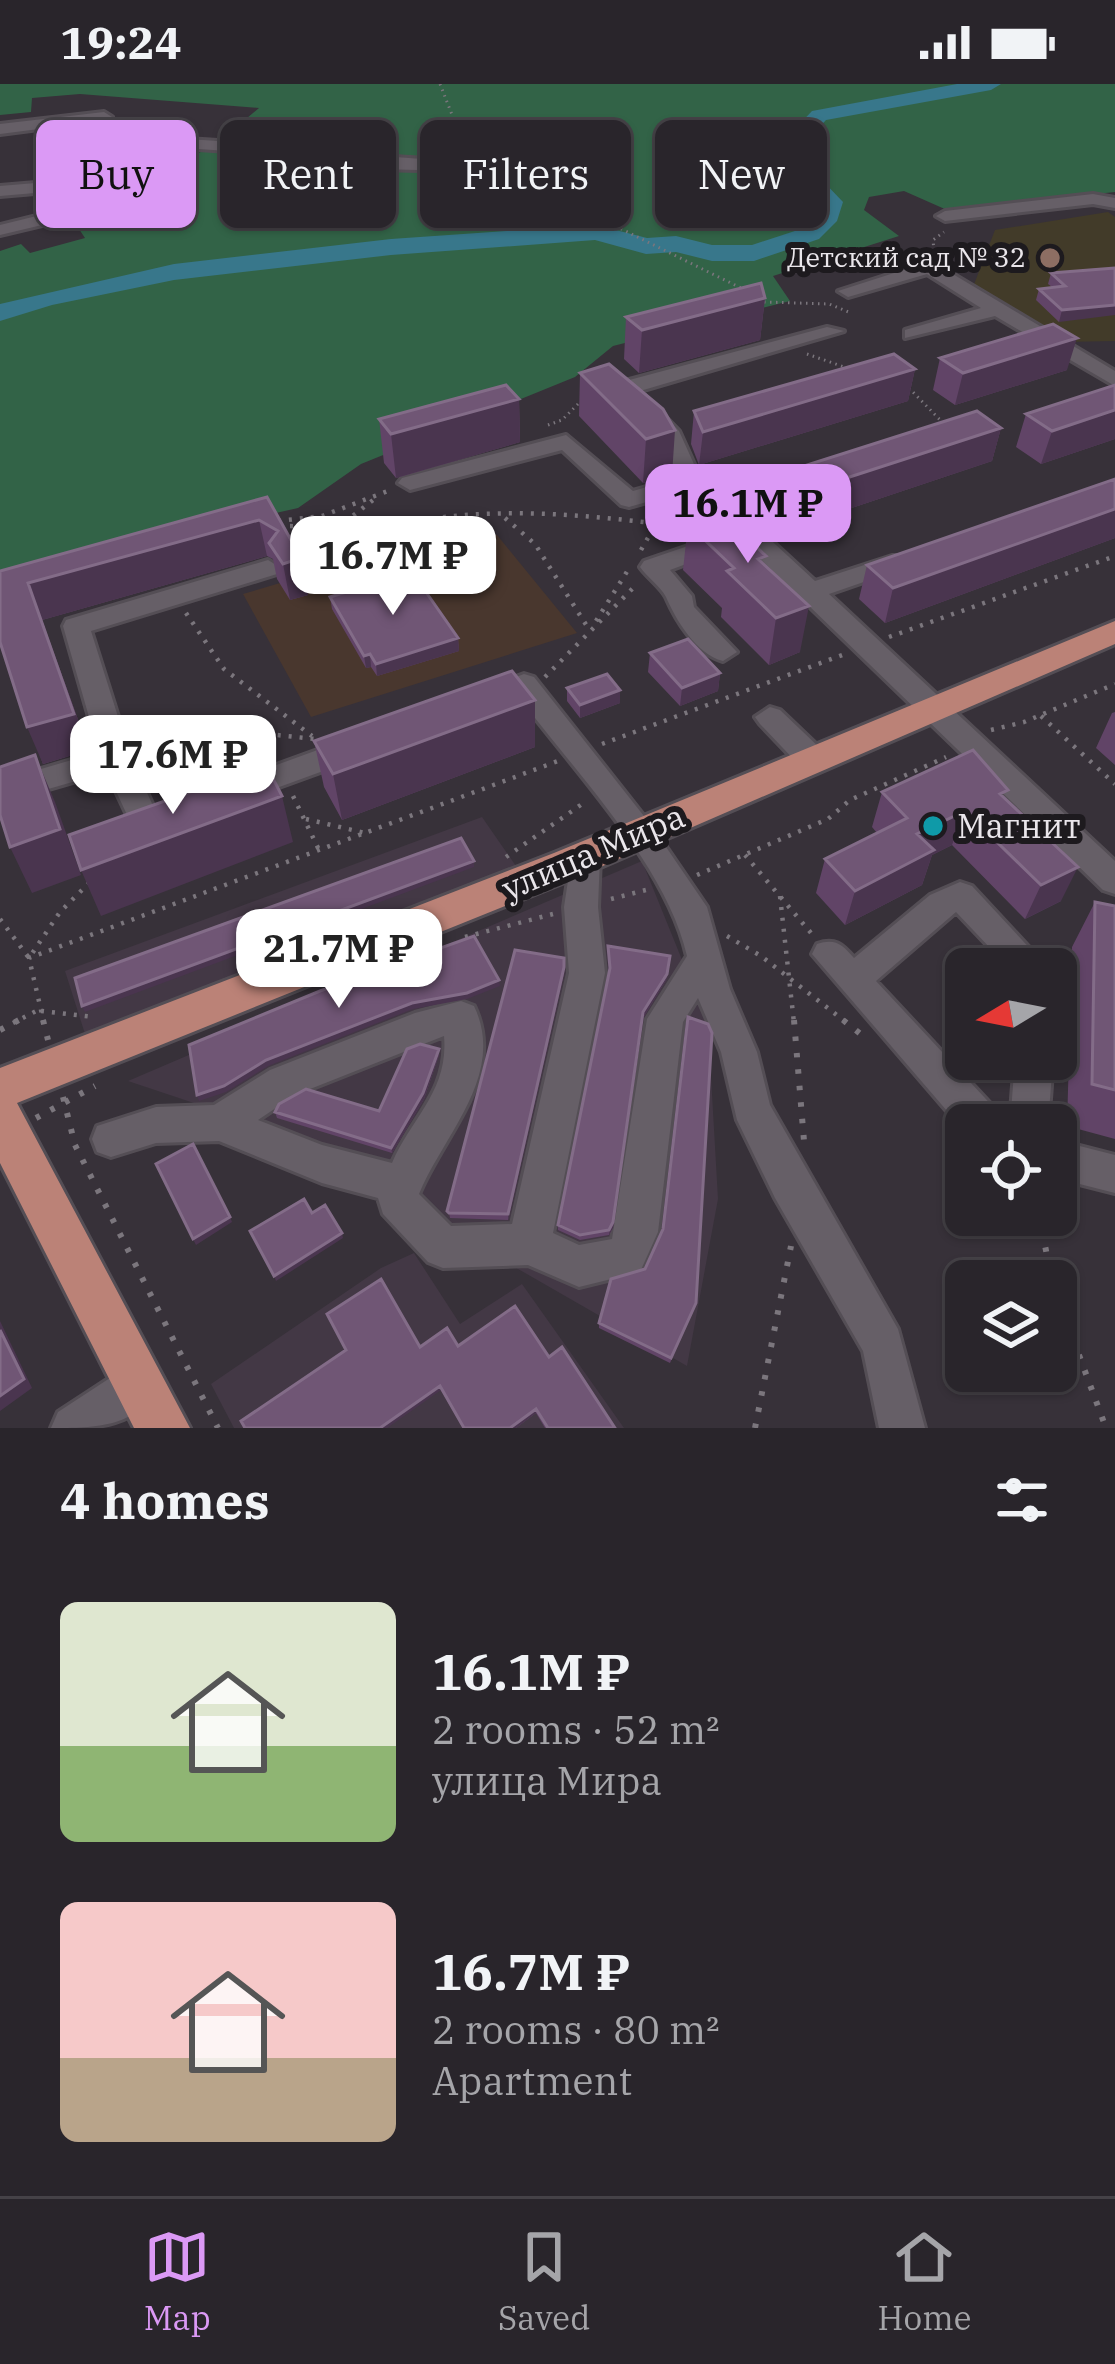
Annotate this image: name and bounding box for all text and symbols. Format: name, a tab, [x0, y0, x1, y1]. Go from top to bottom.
text: 19:24	[60, 13, 182, 71]
chip: Buy	[36, 120, 196, 228]
chip: Rent	[220, 120, 396, 228]
chip: Filters	[420, 120, 631, 228]
chip: New	[655, 120, 827, 228]
place label: Детский сад № 32	[787, 239, 1026, 274]
marker: Детский сад № 32	[1037, 245, 1063, 271]
pin: 16.1M ₽	[637, 464, 859, 566]
text: 16.1M ₽	[672, 477, 824, 528]
pin: 16.7M ₽	[282, 516, 504, 618]
text: 16.7M ₽	[317, 529, 469, 580]
pin: 17.6M ₽	[62, 715, 284, 817]
text: 17.6M ₽	[97, 728, 249, 779]
street label: улица Мира	[495, 794, 691, 909]
place label: Магнит	[957, 804, 1081, 847]
marker: Магнит	[920, 813, 946, 839]
pin: 21.7M ₽	[228, 909, 450, 1011]
text: 21.7M ₽	[263, 922, 415, 973]
north arrow	[945, 948, 1077, 1080]
map controls	[945, 948, 1077, 1392]
button: locate	[945, 1104, 1077, 1236]
button: layers	[945, 1260, 1077, 1392]
text: 4 homes	[60, 1467, 270, 1533]
icon: filters	[989, 1467, 1055, 1533]
text: 16.1M ₽	[432, 1638, 631, 1704]
icon: home	[156, 1650, 300, 1794]
text: 2 rooms · 52 m²	[432, 1704, 720, 1755]
text: улица Мира	[432, 1755, 662, 1806]
text: 16.7M ₽	[432, 1938, 631, 2004]
icon: home	[156, 1950, 300, 2094]
text: 2 rooms · 80 m²	[432, 2004, 720, 2055]
text: Apartment	[432, 2055, 632, 2106]
tab: Map	[144, 2224, 211, 2339]
tab: Saved	[498, 2224, 590, 2339]
tab: Home	[878, 2224, 971, 2339]

